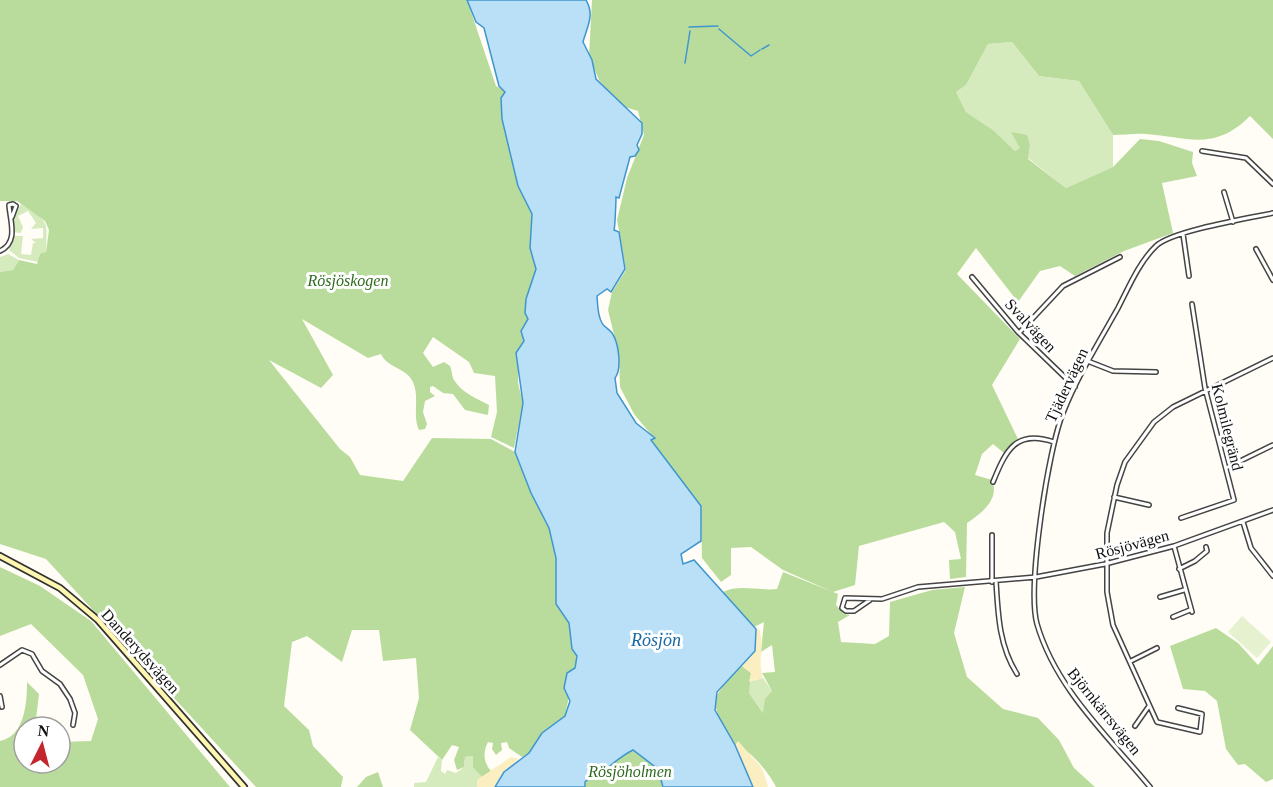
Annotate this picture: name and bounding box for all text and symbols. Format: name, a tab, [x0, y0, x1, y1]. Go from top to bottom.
park label: Rösjöskogen	[307, 272, 388, 290]
street label: Svalvägen	[1001, 295, 1060, 356]
street label: Tjädervägen	[1042, 345, 1092, 425]
street label: Kolmilegränd	[1208, 382, 1247, 473]
street label: Rösjövägen	[1093, 526, 1171, 563]
street label: Danderydsvägen	[98, 606, 183, 698]
water label: Rösjön	[630, 630, 681, 650]
street label: Björnkärrsvägen	[1064, 665, 1145, 759]
north arrow	[12, 715, 72, 775]
text: N	[37, 722, 51, 740]
park label: Rösjöholmen	[587, 763, 672, 781]

